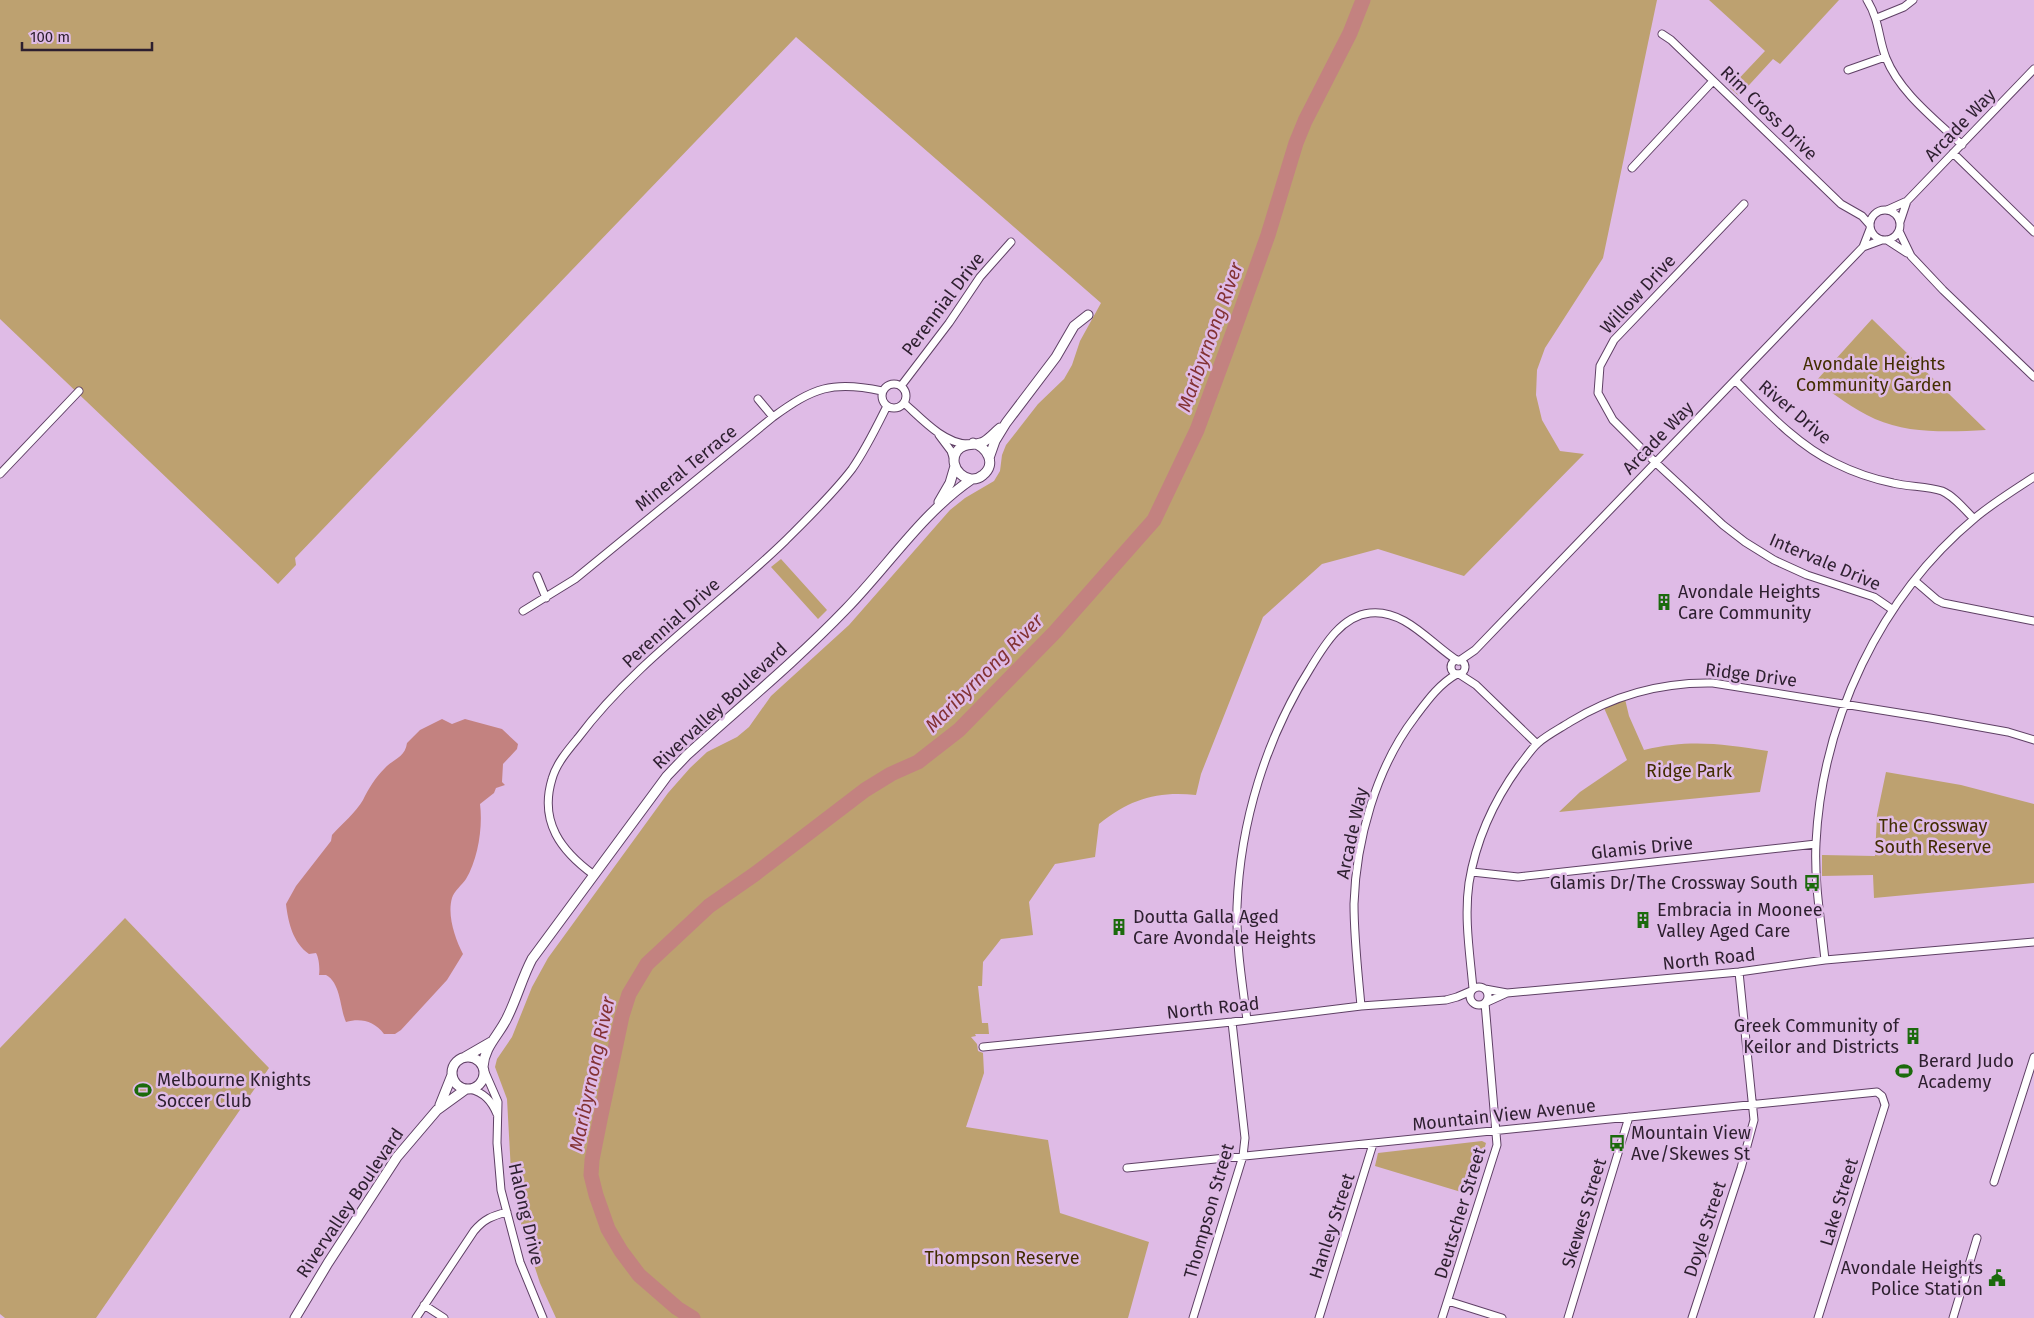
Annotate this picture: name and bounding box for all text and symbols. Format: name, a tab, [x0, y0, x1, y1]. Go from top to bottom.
scale bar	[22, 20, 152, 52]
text: 100 m	[30, 28, 70, 46]
street label: Rim Cross Drive	[1716, 61, 1822, 165]
street label: Arcade Way	[1920, 84, 2000, 166]
street label: Perennial Drive	[897, 248, 989, 360]
street label: Willow Drive	[1596, 250, 1680, 338]
water label: Maribyrnong River	[1172, 258, 1248, 415]
park label: Avondale Heights Community Garden	[1796, 353, 1952, 396]
street label: River Drive	[1754, 375, 1836, 449]
street label: Arcade Way	[1618, 397, 1698, 479]
street label: Mineral Terrace	[631, 420, 741, 516]
street label: Intervale Drive	[1766, 529, 1884, 595]
street label: Perennial Drive	[618, 573, 724, 673]
place label: Avondale Heights Care Community	[1678, 581, 1820, 624]
building icon: Avondale Heights Care Community	[1654, 592, 1674, 612]
water label: Maribyrnong River	[920, 609, 1048, 737]
street label: Rivervalley Boulevard	[648, 638, 792, 774]
street label: Ridge Drive	[1704, 658, 1798, 692]
park label: Ridge Park	[1646, 760, 1733, 782]
street label: Arcade Way	[1332, 785, 1372, 881]
park label: The Crossway South Reserve	[1875, 815, 1991, 858]
street label: Glamis Drive	[1590, 832, 1694, 864]
place label: Glamis Dr/The Crossway South	[1550, 872, 1798, 894]
bus stop icon: Glamis Dr/The Crossway South	[1802, 873, 1822, 893]
place label: Embracia in Moonee Valley Aged Care	[1657, 899, 1823, 942]
place label: Doutta Galla Aged Care Avondale Heights	[1133, 906, 1316, 949]
building icon: Embracia in Moonee Valley Aged Care	[1633, 910, 1653, 930]
building icon: Doutta Galla Aged Care Avondale Heights	[1109, 917, 1129, 937]
street label: North Road	[1662, 943, 1756, 975]
street label: North Road	[1166, 992, 1260, 1024]
water label: Maribyrnong River	[564, 994, 620, 1153]
place label: Greek Community of Keilor and Districts	[1734, 1015, 1901, 1058]
building icon: Greek Community of Keilor and Districts	[1903, 1026, 1923, 1046]
place label: Berard Judo Academy	[1918, 1050, 2014, 1093]
sports icon: Berard Judo Academy	[1894, 1061, 1914, 1081]
place label: Melbourne Knights Soccer Club	[157, 1069, 311, 1112]
sports icon: Melbourne Knights Soccer Club	[133, 1080, 153, 1100]
street label: Mountain View Avenue	[1411, 1094, 1597, 1136]
place label: Mountain View Ave/Skewes St	[1631, 1122, 1751, 1165]
street label: Rivervalley Boulevard	[292, 1124, 408, 1282]
bus stop icon: Mountain View Ave/Skewes St	[1607, 1133, 1627, 1153]
street label: Thompson Street	[1179, 1140, 1239, 1281]
street label: Deutscher Street	[1430, 1144, 1491, 1281]
street label: Skewes Street	[1557, 1155, 1611, 1270]
street label: Lake Street	[1815, 1155, 1863, 1249]
street label: Halong Drive	[504, 1161, 548, 1267]
street label: Hanley Street	[1305, 1170, 1360, 1282]
street label: Doyle Street	[1679, 1178, 1731, 1280]
park label: Thompson Reserve	[925, 1247, 1079, 1269]
place label: Avondale Heights Police Station	[1841, 1257, 1983, 1300]
public building icon: Avondale Heights Police Station	[1987, 1268, 2007, 1288]

